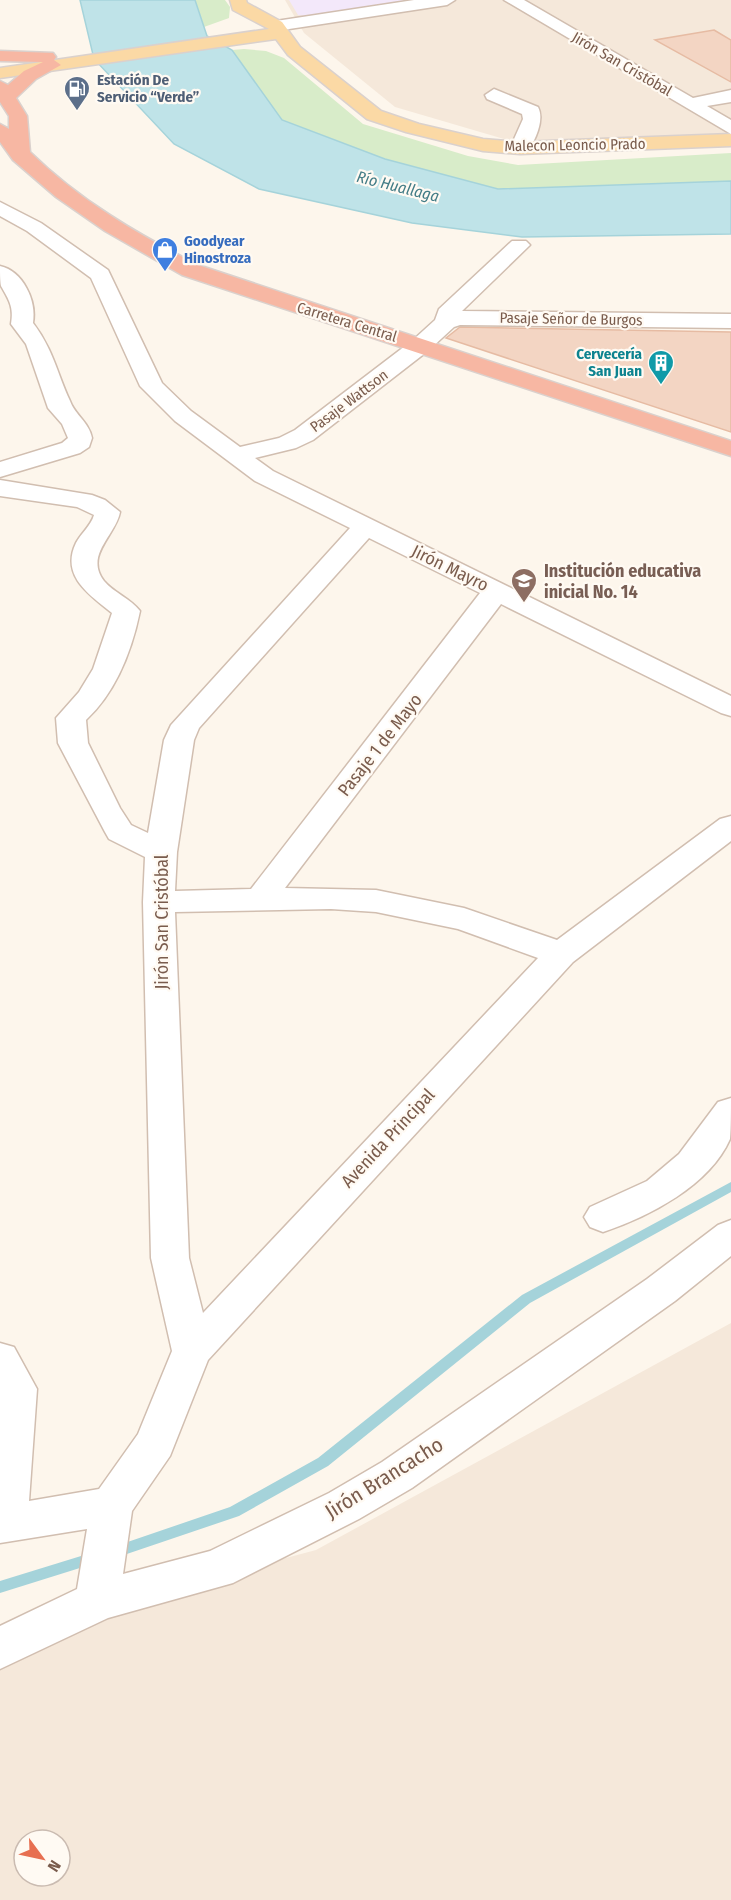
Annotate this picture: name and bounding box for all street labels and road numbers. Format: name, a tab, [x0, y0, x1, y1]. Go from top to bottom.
street label: Jirón San Cristóbal	[569, 28, 675, 100]
street label: Malecon Leoncio Prado	[504, 135, 646, 155]
street label: Carretera Central	[295, 298, 399, 346]
street label: Pasaje Señor de Burgos	[499, 309, 643, 329]
street label: Pasaje Wattson	[307, 366, 391, 436]
street label: Jirón Mayro	[408, 540, 492, 596]
street label: Pasaje 1 de Mayo	[333, 689, 427, 801]
street label: Jirón San Cristóbal	[151, 854, 173, 990]
street label: Avenida Principal	[337, 1084, 440, 1192]
street label: Jirón Brancacho	[320, 1431, 448, 1525]

